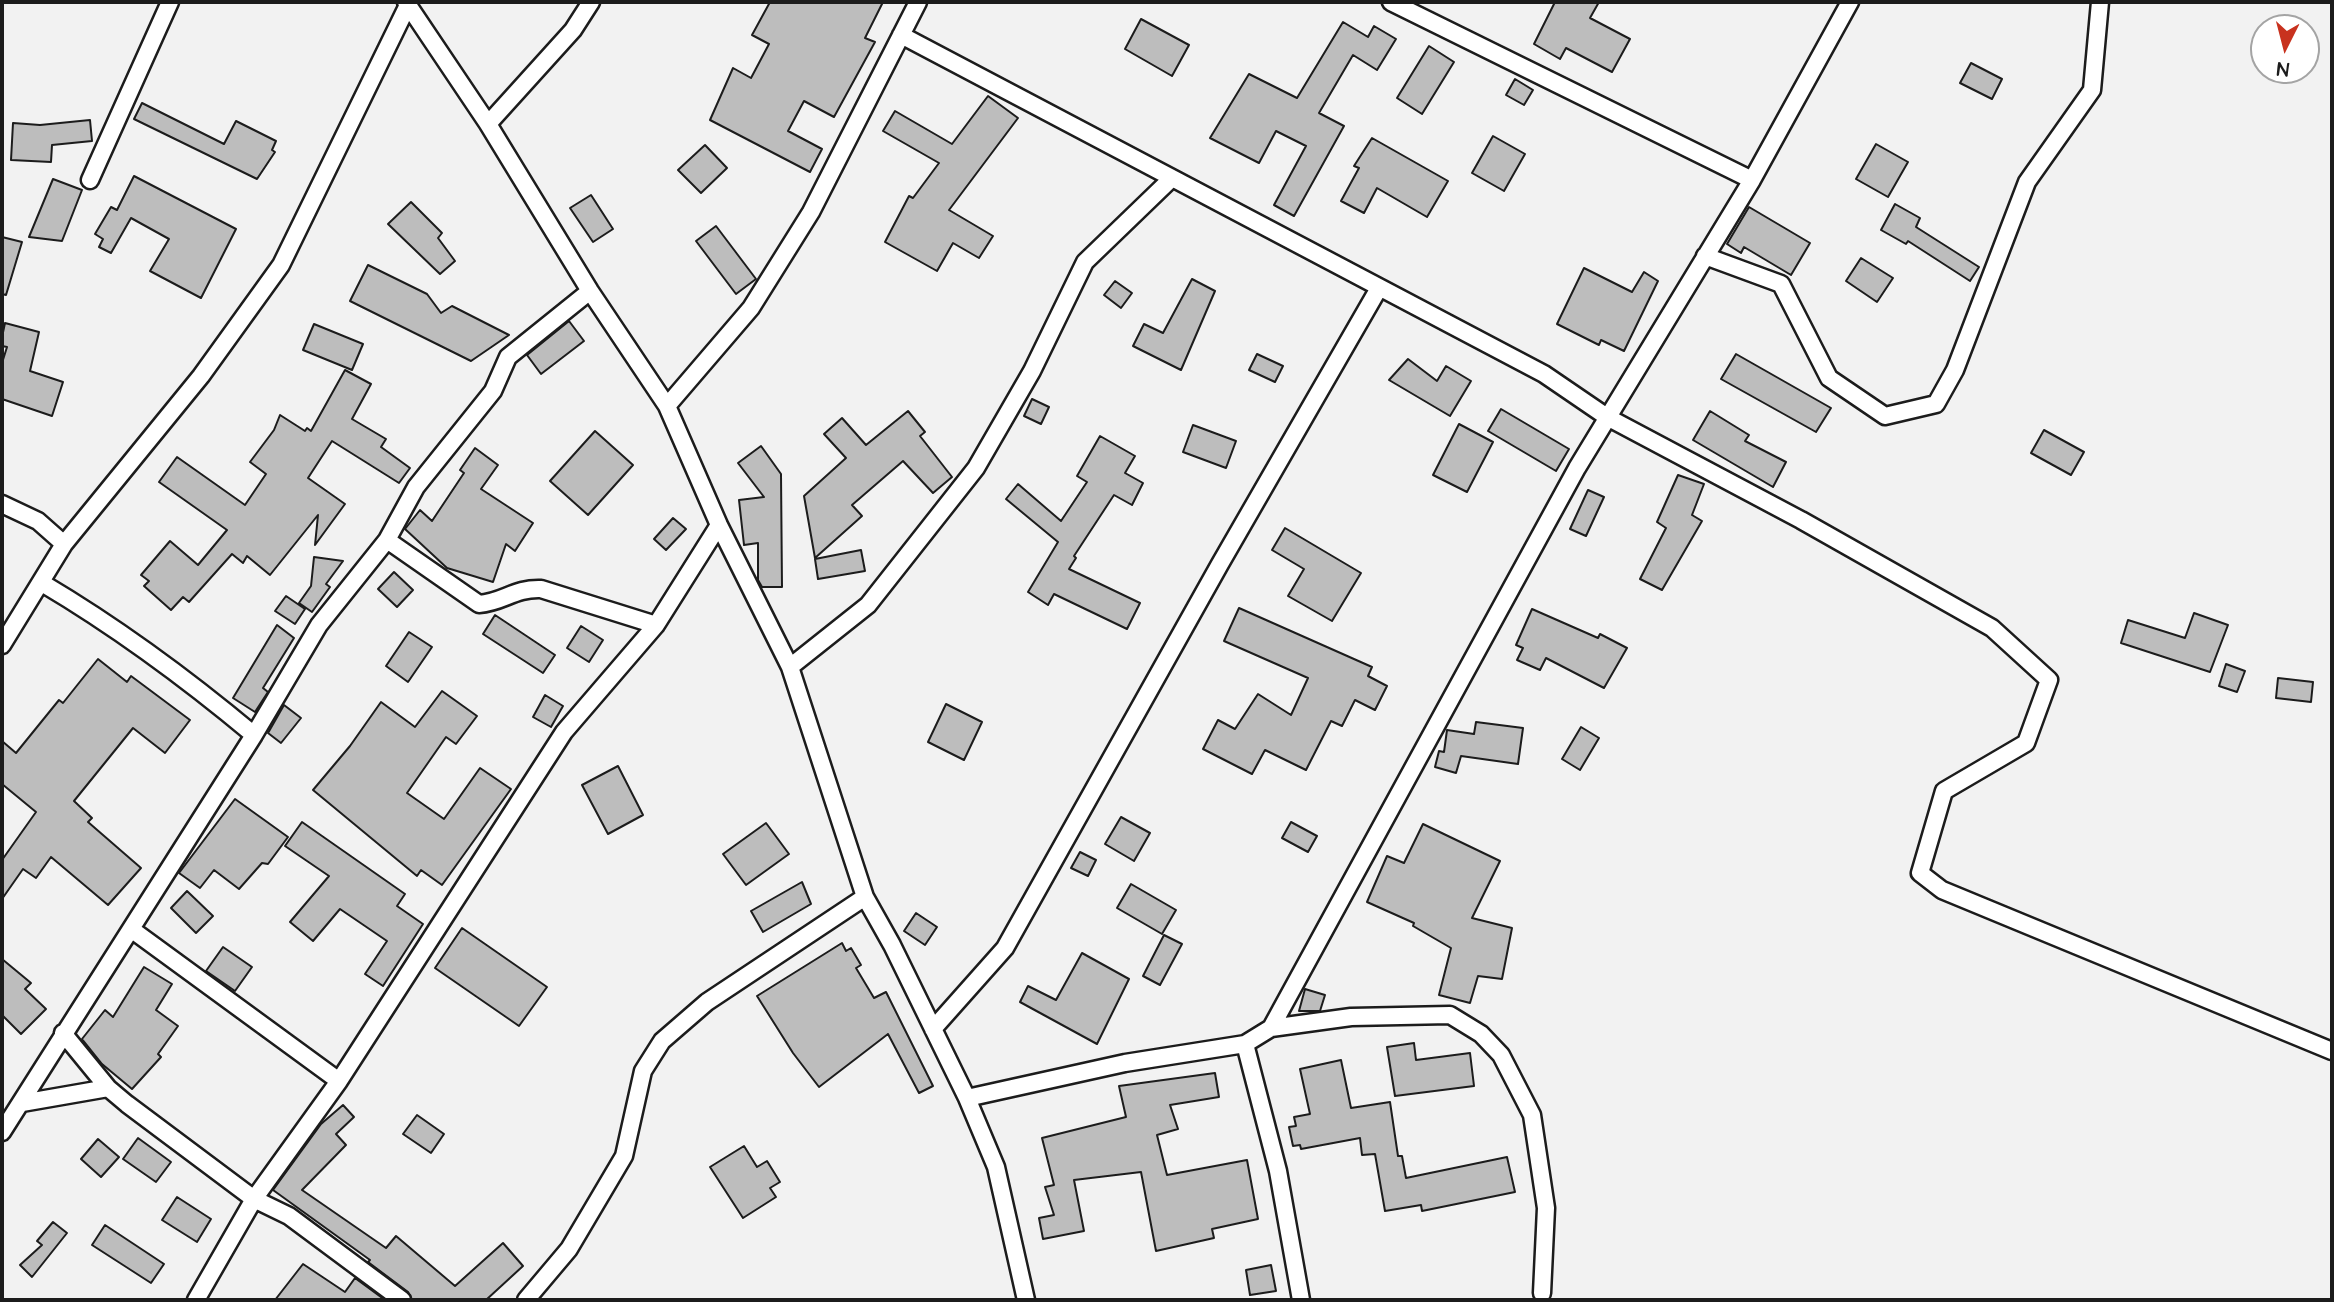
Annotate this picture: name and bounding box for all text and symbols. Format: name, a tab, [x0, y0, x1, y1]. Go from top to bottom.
north arrow	[2250, 14, 2320, 84]
text: N	[2276, 54, 2290, 82]

